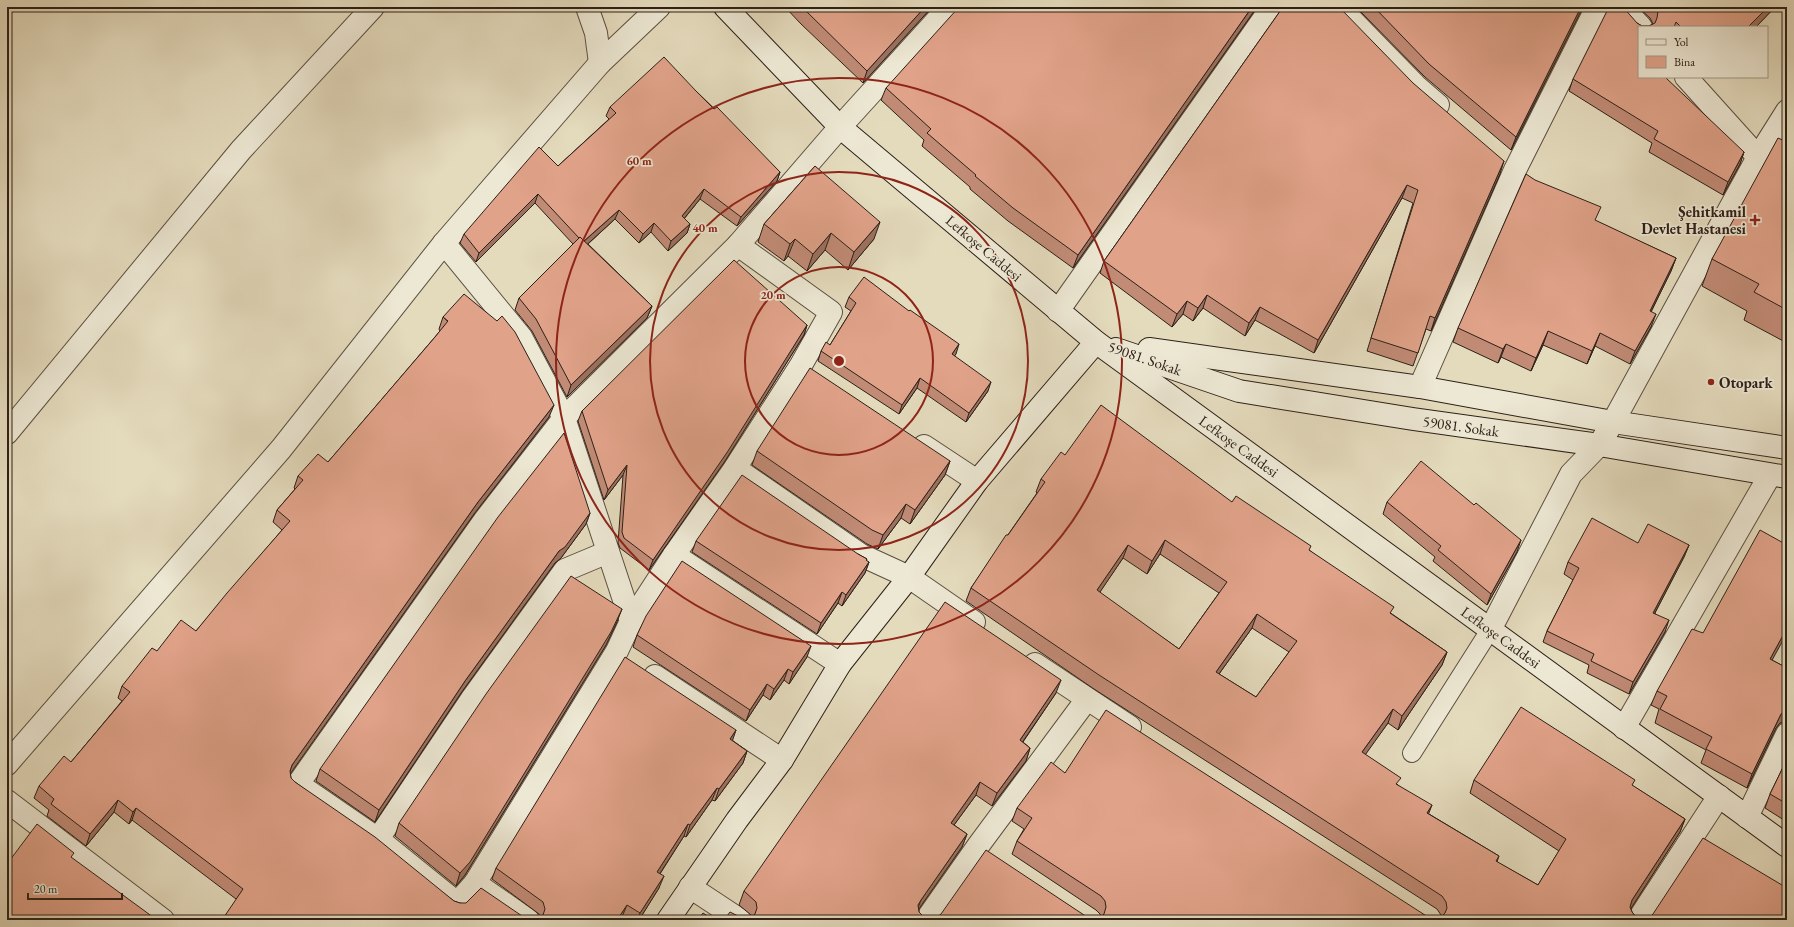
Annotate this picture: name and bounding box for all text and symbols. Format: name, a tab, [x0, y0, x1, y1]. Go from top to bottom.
legend	[1638, 26, 1768, 78]
text: Yol	[1674, 34, 1688, 50]
text: Bina	[1674, 54, 1695, 70]
text: 60 m	[626, 153, 652, 169]
place label: Şehitkamil Devlet Hastanesi	[1641, 202, 1747, 238]
street label: Lefkoşe Caddesi	[942, 211, 1026, 286]
marker: Şehitkamil Devlet Hastanesi	[1749, 214, 1761, 226]
text: 40 m	[692, 220, 718, 236]
text: 20 m	[760, 287, 786, 303]
street label: 59081. Sokak	[1106, 337, 1185, 380]
centre of rings	[832, 354, 846, 368]
place label: Otopark	[1719, 373, 1774, 392]
marker: Otopark	[1706, 377, 1716, 387]
street label: Lefkoşe Caddesi	[1195, 411, 1283, 481]
street label: 59081. Sokak	[1422, 411, 1501, 441]
street label: Lefkoşe Caddesi	[1457, 602, 1545, 672]
scale bar	[28, 875, 122, 901]
text: 20 m	[34, 881, 58, 897]

